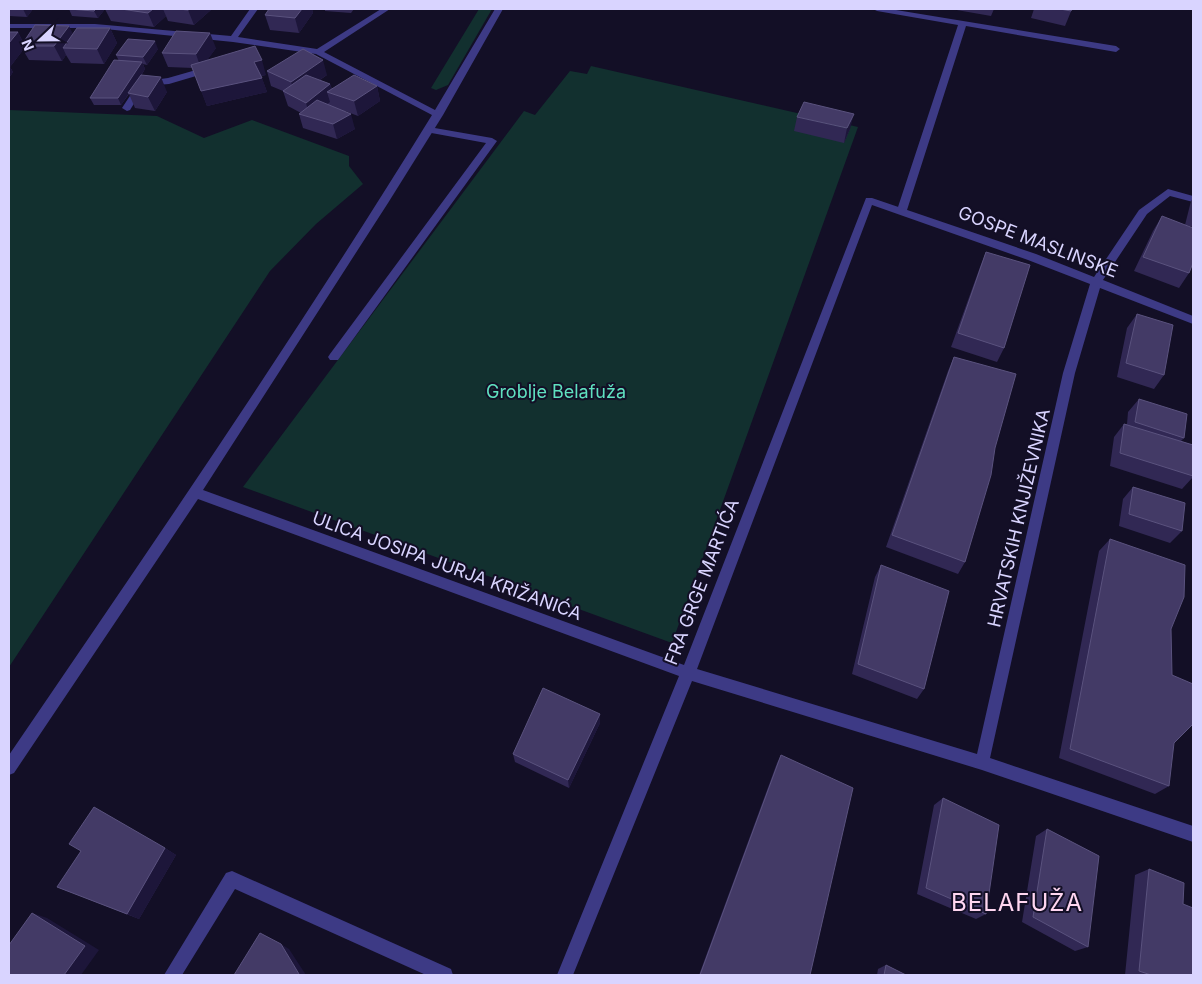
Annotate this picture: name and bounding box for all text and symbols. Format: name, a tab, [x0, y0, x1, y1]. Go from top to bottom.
north arrow	[15, 15, 65, 65]
text: N	[18, 37, 37, 53]
street label: GOSPE MASLINSKE	[955, 201, 1121, 282]
park label: Groblje Belafuža	[486, 381, 626, 402]
street label: HRVATSKIH KNJIŽEVNIKA	[982, 406, 1054, 629]
street label: FRA GRGE MARTIĆA	[659, 496, 743, 668]
street label: ULICA JOSIPA JURJA KRIŽANIĆA	[310, 506, 585, 624]
district label: BELAFUŽA	[951, 887, 1083, 917]

